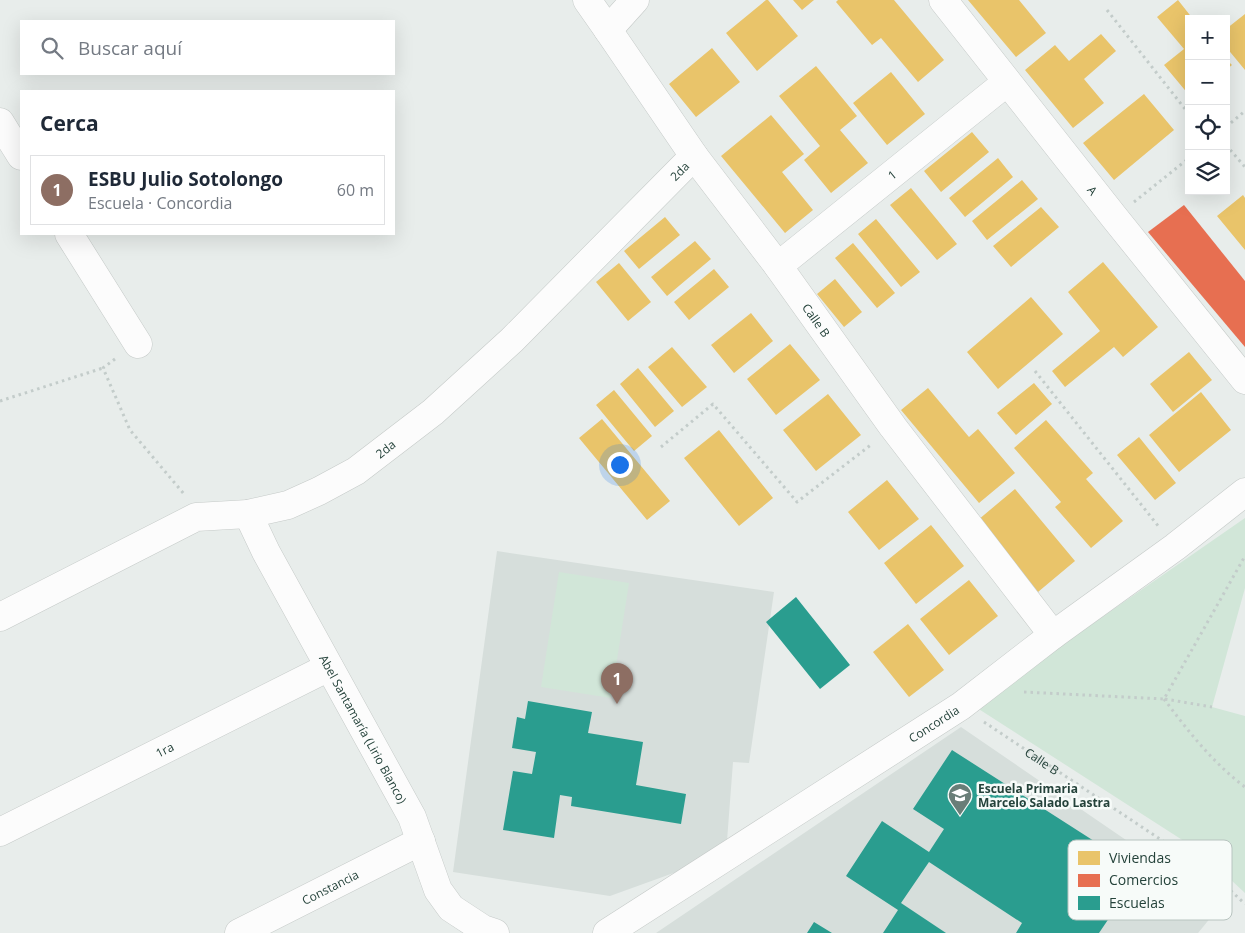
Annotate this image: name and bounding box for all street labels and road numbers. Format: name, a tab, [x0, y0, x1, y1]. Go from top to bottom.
street label: 2da	[666, 157, 693, 184]
street label: 1	[884, 166, 900, 183]
street label: A	[1084, 182, 1102, 199]
street label: Calle B	[799, 300, 835, 341]
street label: 2da	[372, 436, 399, 462]
street label: Abel Santamaría (Lirio Blanco)	[316, 651, 412, 807]
street label: Concordia	[905, 701, 962, 746]
street label: 1ra	[152, 738, 177, 761]
street label: Calle B	[1022, 743, 1063, 778]
street label: Constancia	[299, 865, 361, 908]

